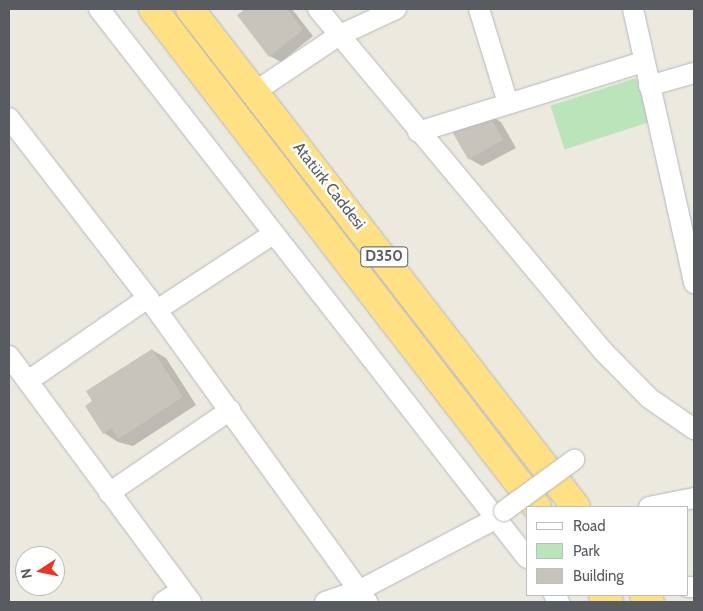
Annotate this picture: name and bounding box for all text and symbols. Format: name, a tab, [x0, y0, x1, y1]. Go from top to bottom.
street label: Atatürk Caddesi	[289, 139, 369, 233]
road number: D350	[359, 244, 409, 270]
legend	[526, 506, 688, 596]
text: Road	[573, 517, 606, 535]
text: Park	[573, 542, 600, 560]
north arrow	[15, 546, 65, 596]
text: N	[16, 567, 36, 580]
text: Building	[573, 567, 624, 585]

